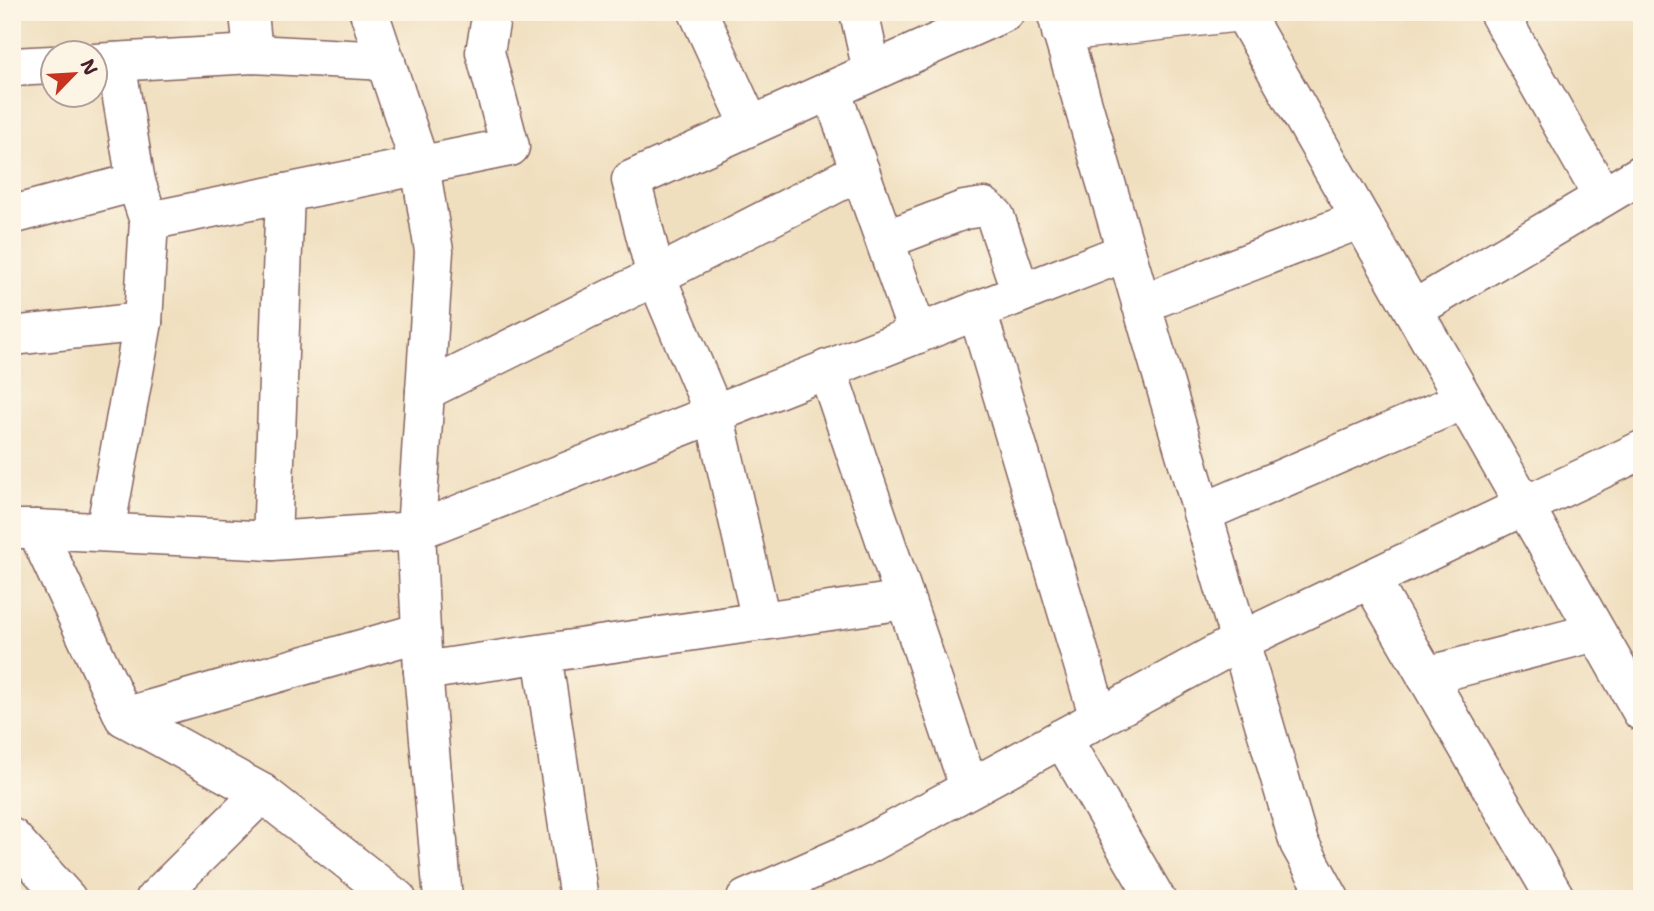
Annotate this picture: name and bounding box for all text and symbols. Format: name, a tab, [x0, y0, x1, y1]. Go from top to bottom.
north arrow	[38, 38, 108, 108]
text: N	[74, 55, 103, 79]

